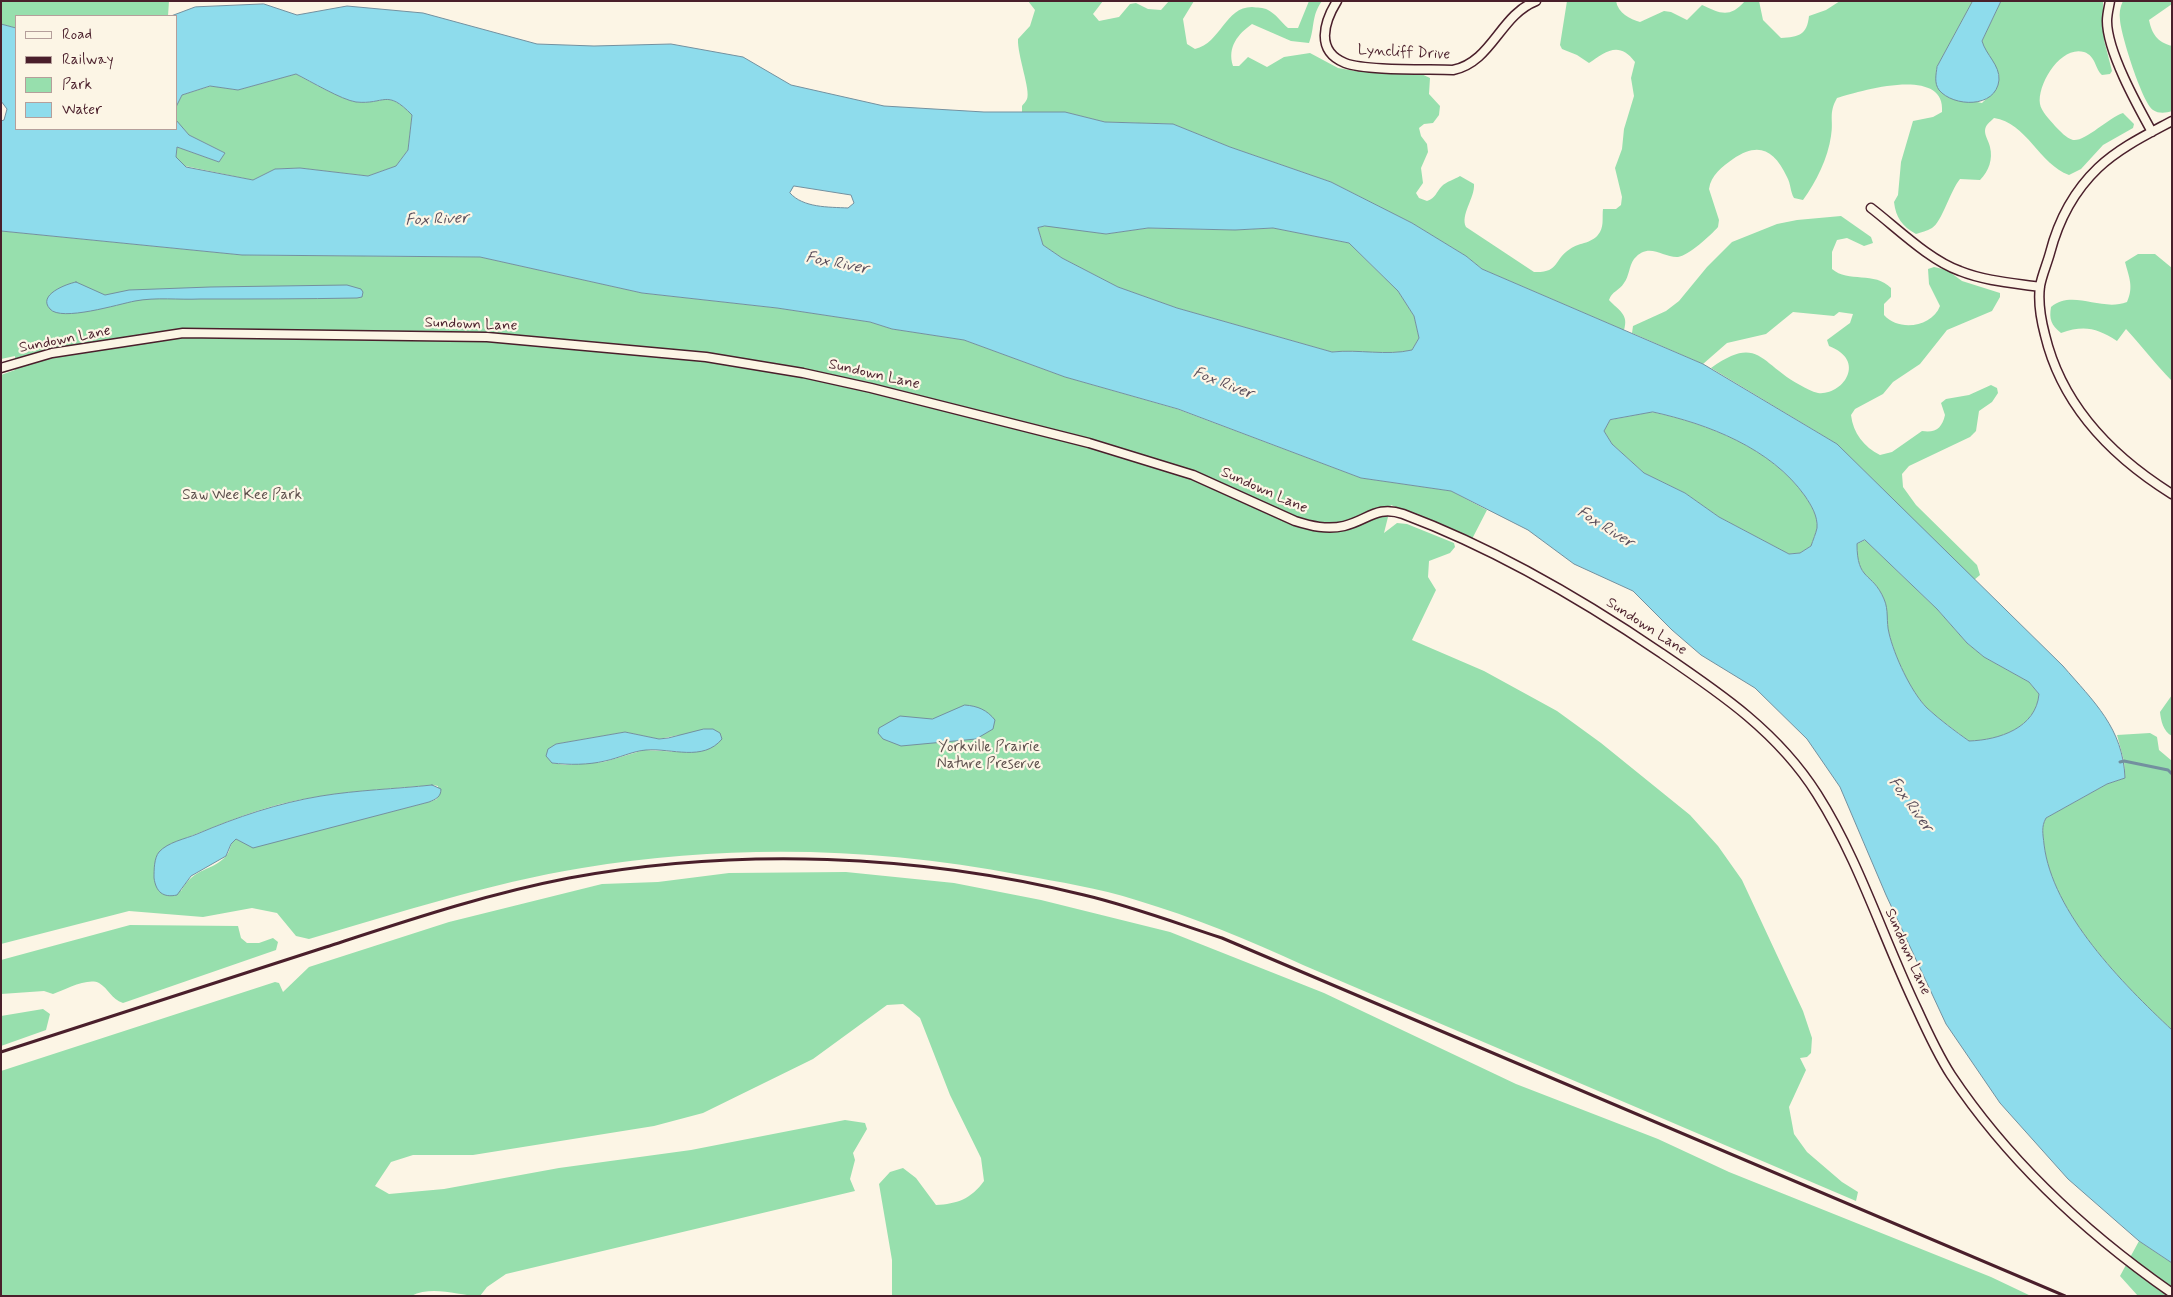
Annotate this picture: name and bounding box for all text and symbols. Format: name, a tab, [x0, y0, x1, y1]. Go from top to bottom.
legend	[15, 15, 178, 130]
text: Road	[62, 25, 92, 45]
street label: Lyncliff Drive	[1357, 42, 1451, 64]
text: Railway	[62, 50, 114, 70]
text: Park	[62, 75, 92, 95]
text: Water	[62, 100, 102, 120]
water label: Fox River	[405, 209, 469, 231]
water label: Fox River	[804, 249, 870, 279]
street label: Sundown Lane	[424, 314, 518, 336]
street label: Sundown Lane	[18, 322, 112, 358]
street label: Sundown Lane	[827, 356, 921, 394]
water label: Fox River	[1190, 364, 1256, 404]
street label: Sundown Lane	[1218, 464, 1310, 518]
park label: Saw Wee Kee Park	[182, 487, 302, 505]
water label: Fox River	[1573, 503, 1637, 553]
street label: Sundown Lane	[1602, 594, 1690, 660]
park label: Yorkville Prairie Nature Preserve	[937, 739, 1041, 774]
water label: Fox River	[1884, 774, 1936, 836]
street label: Sundown Lane	[1880, 906, 1934, 998]

